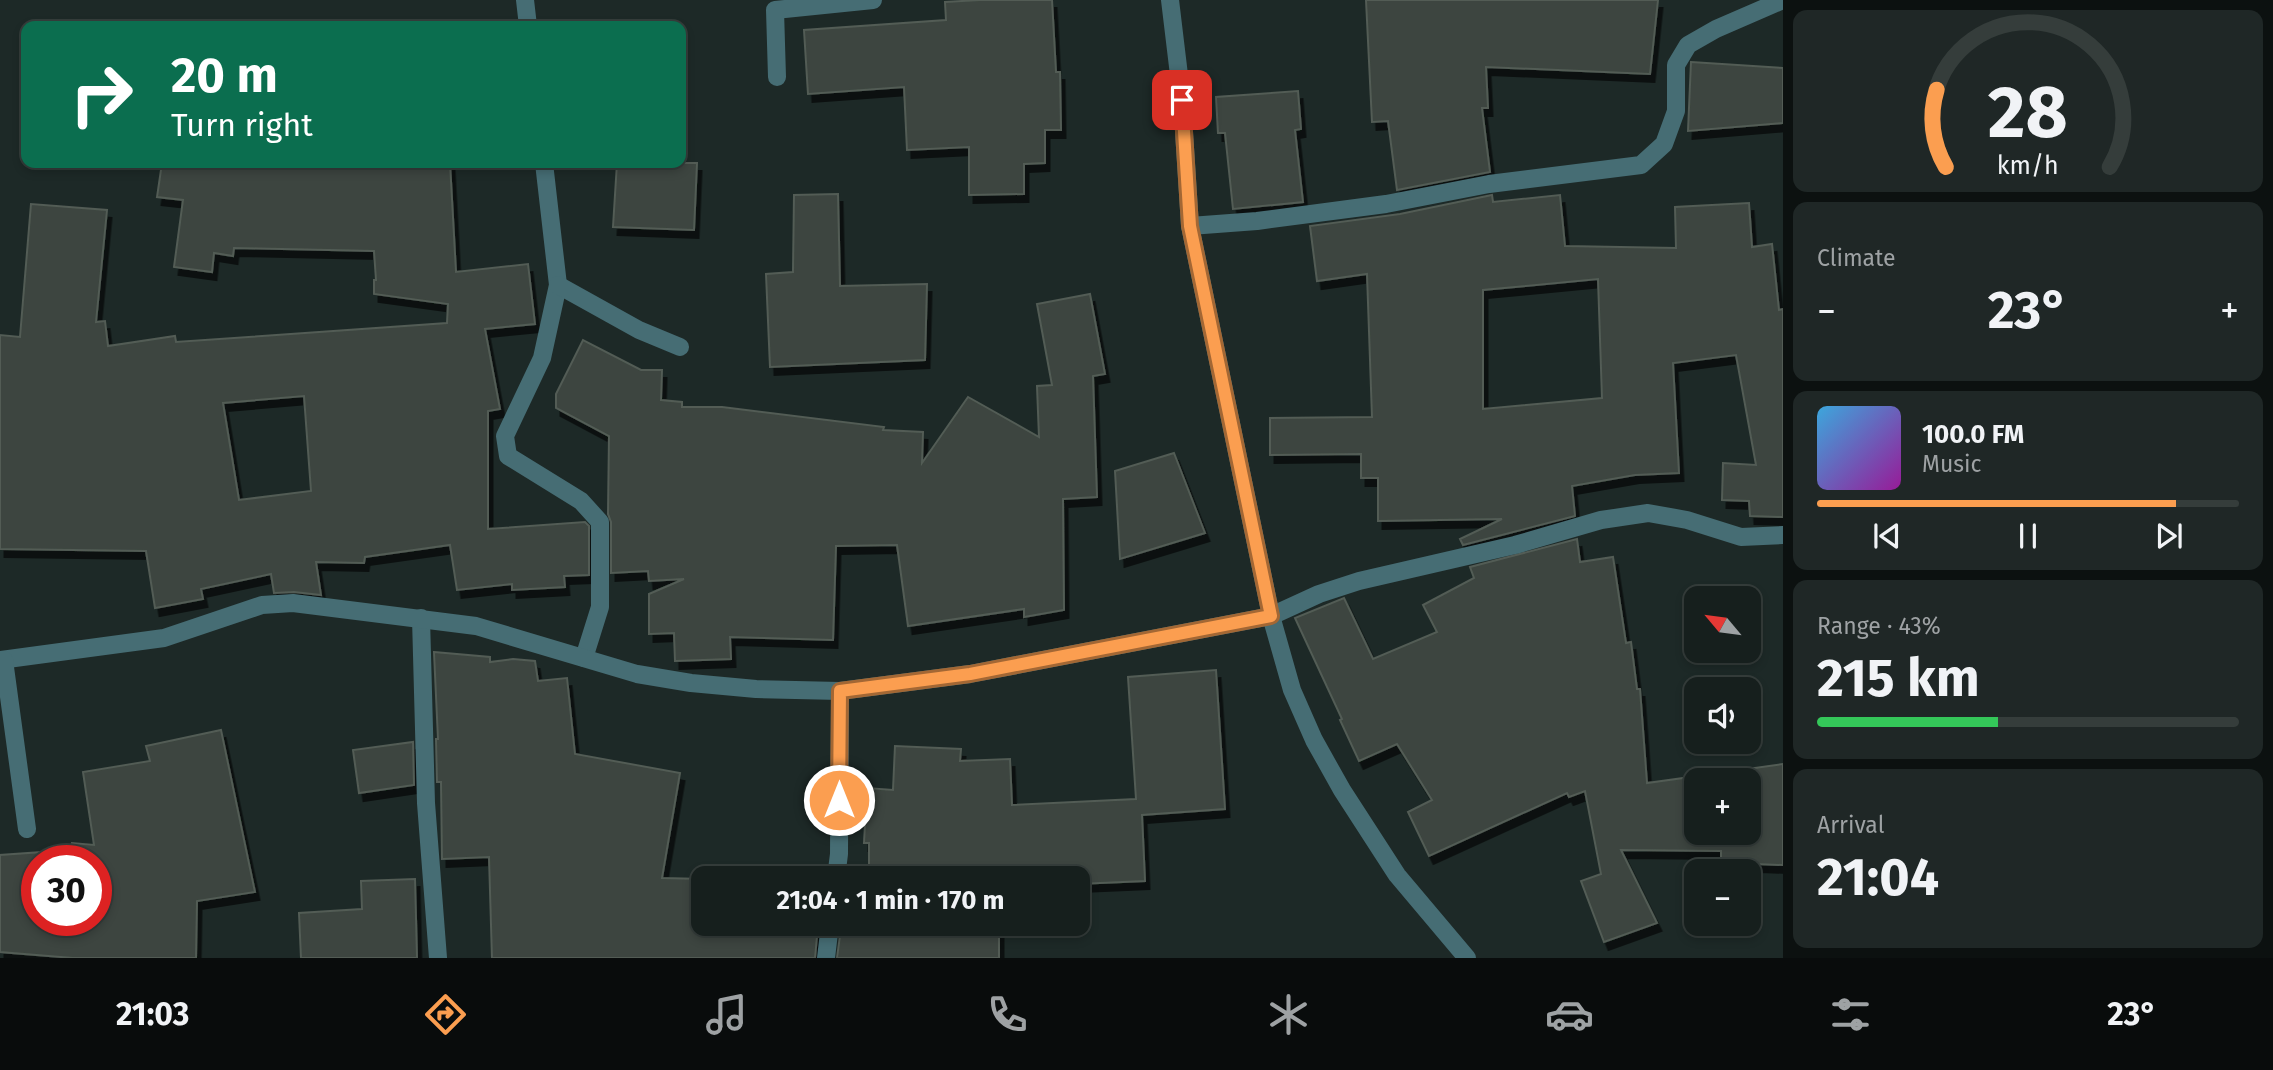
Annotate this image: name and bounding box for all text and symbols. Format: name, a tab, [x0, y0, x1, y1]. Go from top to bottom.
text: 20 m	[171, 46, 278, 105]
icon: right	[56, 49, 147, 140]
text: 28	[1988, 69, 2068, 156]
pin	[1152, 70, 1212, 130]
icon: arrive	[1163, 81, 1201, 119]
text: Turn right	[171, 106, 313, 144]
text: km/h	[1997, 151, 2059, 181]
text: Climate	[1817, 244, 1896, 272]
text: 23°	[1988, 279, 2068, 342]
text: −	[1817, 288, 1836, 334]
text: +	[2220, 288, 2239, 334]
text: 100.0 FM	[1922, 419, 2024, 450]
text: Music	[1922, 450, 1982, 478]
icon: previous	[1868, 517, 1906, 555]
icon: pause	[2009, 517, 2047, 555]
icon: next	[2150, 517, 2188, 555]
north arrow	[1684, 586, 1760, 663]
map controls	[1684, 586, 1761, 936]
text: Range · 43%	[1817, 612, 1941, 640]
text: 215 km	[1817, 647, 1980, 710]
button: sound	[1684, 677, 1761, 754]
position arrow	[802, 763, 876, 837]
button: +	[1684, 768, 1761, 845]
text: Arrival	[1817, 811, 1884, 839]
speed limit sign: 30	[21, 845, 112, 936]
text: 21:04	[1817, 846, 1939, 909]
button: −	[1684, 859, 1761, 936]
text: 21:04 · 1 min · 170 m	[776, 885, 1005, 916]
icon: directions	[421, 990, 470, 1039]
icon: music	[702, 990, 751, 1039]
icon: phone	[983, 990, 1032, 1039]
icon: climate	[1264, 990, 1313, 1039]
icon: car	[1545, 990, 1594, 1039]
icon: filters	[1826, 990, 1875, 1039]
text: 21:03	[116, 995, 189, 1033]
text: 23°	[2107, 995, 2157, 1033]

